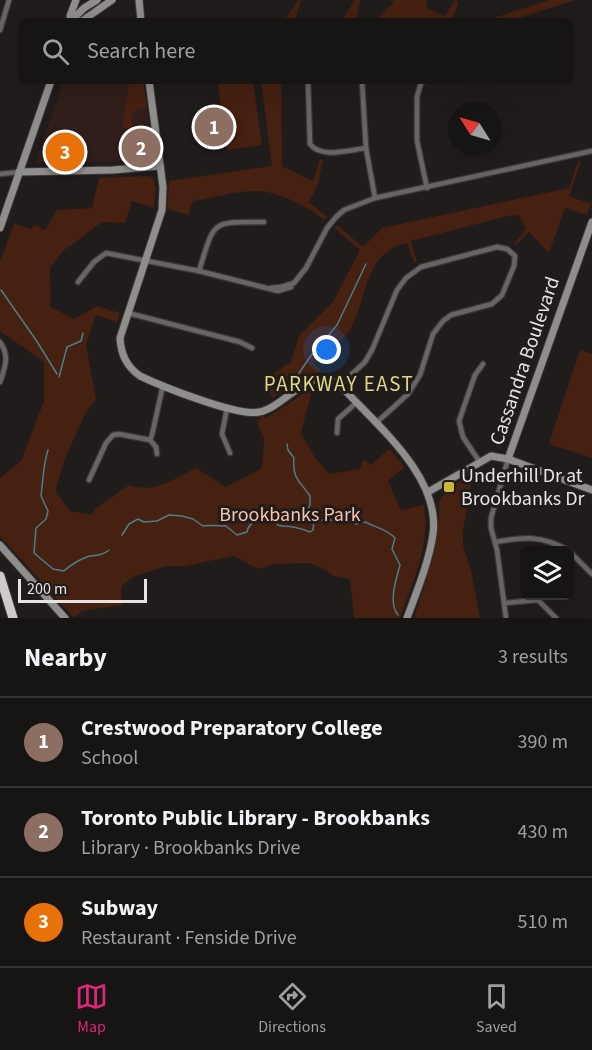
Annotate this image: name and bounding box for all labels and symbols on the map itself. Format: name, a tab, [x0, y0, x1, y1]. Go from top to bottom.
north arrow	[448, 102, 502, 156]
pin: 1	[194, 104, 234, 150]
pin: 2	[122, 126, 160, 170]
pin: 3	[46, 130, 84, 174]
street label: Cassandra Boulevard	[483, 273, 567, 449]
your location	[312, 335, 341, 364]
district label: PARKWAY EAST	[264, 369, 414, 399]
place label: Underhill Dr at Brookbanks Dr	[461, 462, 584, 513]
marker: Underhill Dr at Brookbanks Dr	[442, 480, 456, 494]
park label: Brookbanks Park	[219, 501, 361, 529]
scale bar	[18, 576, 147, 604]

